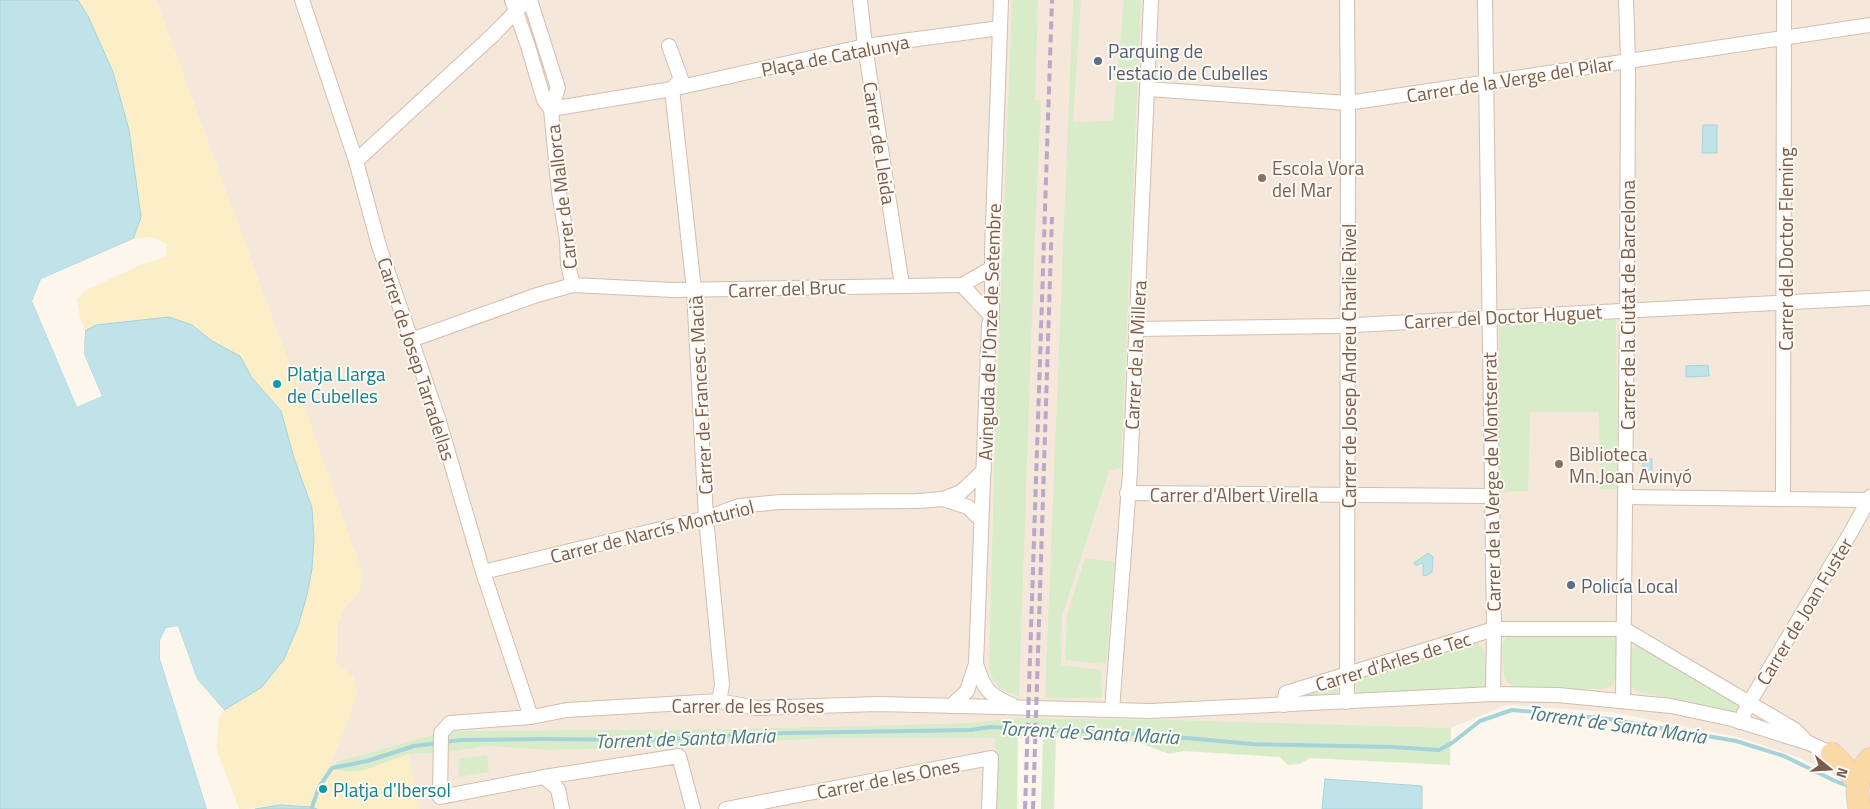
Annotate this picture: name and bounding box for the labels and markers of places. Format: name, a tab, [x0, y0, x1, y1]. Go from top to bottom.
place label: Parquing de l'estacio de Cubelles	[1108, 36, 1268, 87]
marker: Parquing de l'estacio de Cubelles	[1092, 55, 1104, 67]
place label: Escola Vora del Mar	[1272, 153, 1365, 204]
marker: Escola Vora del Mar	[1256, 172, 1268, 184]
place label: Platja Llarga de Cubelles	[287, 359, 386, 410]
marker: Platja Llarga de Cubelles	[271, 378, 283, 390]
place label: Biblioteca Mn.Joan Avinyó	[1569, 439, 1692, 490]
marker: Biblioteca Mn.Joan Avinyó	[1553, 458, 1565, 470]
place label: Policía Local	[1581, 571, 1678, 600]
marker: Policía Local	[1565, 579, 1577, 591]
place label: Platja d'Ibersol	[333, 775, 451, 804]
marker: Platja d'Ibersol	[317, 783, 329, 795]

